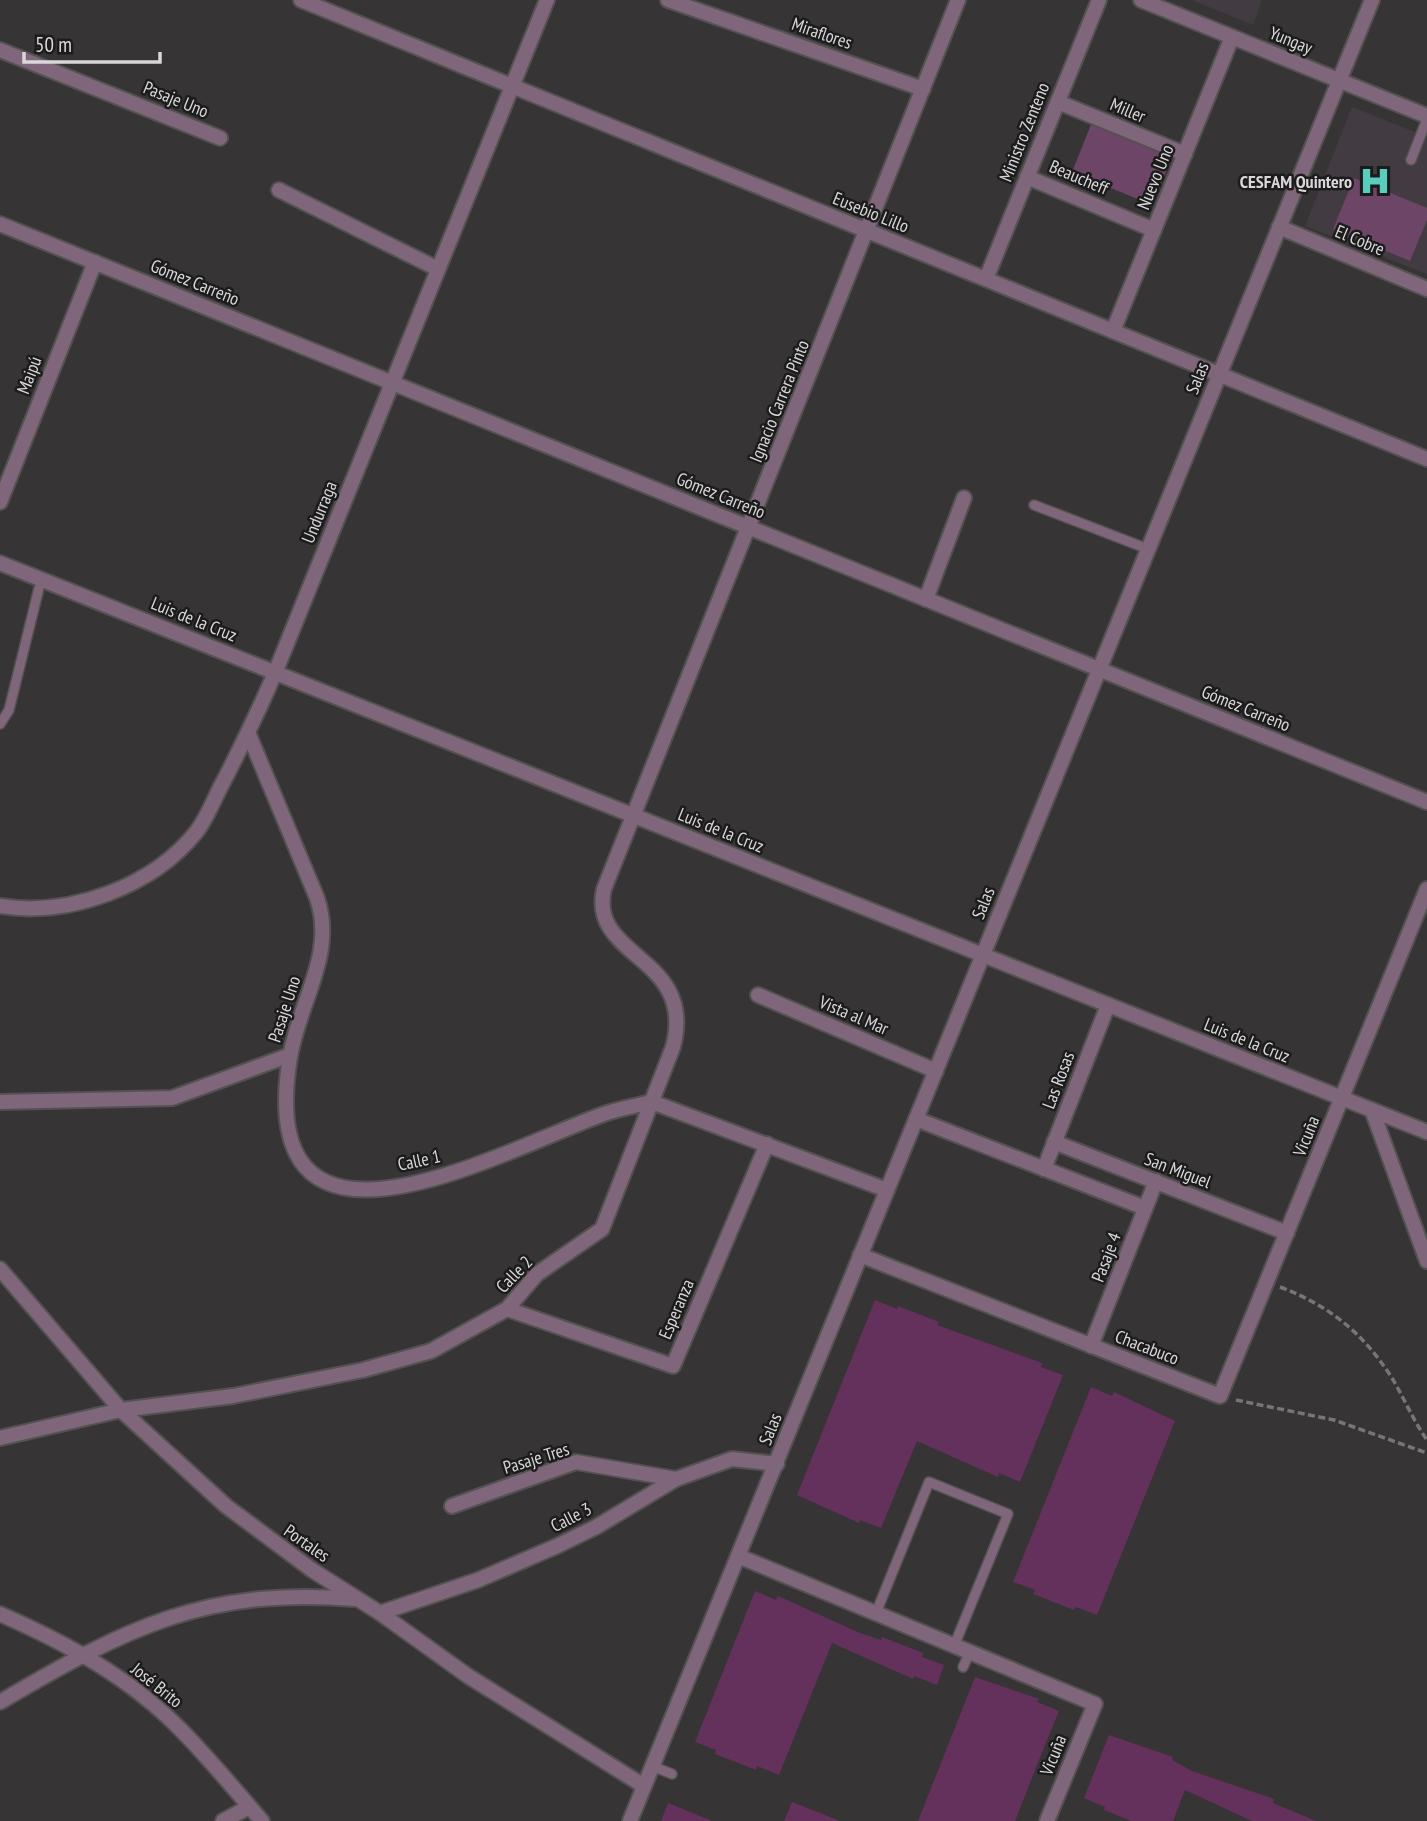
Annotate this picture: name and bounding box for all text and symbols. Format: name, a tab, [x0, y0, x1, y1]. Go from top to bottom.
street label: Miraflores	[789, 12, 855, 54]
scale bar	[24, 21, 161, 65]
street label: Yungay	[1266, 21, 1316, 59]
text: 50 m	[35, 31, 72, 58]
street label: Pasaje Uno	[140, 76, 212, 123]
street label: Ministro Zenteno	[994, 79, 1054, 185]
street label: Miller	[1107, 92, 1149, 128]
street label: Nuevo Uno	[1132, 141, 1179, 213]
street label: Beaucheff	[1046, 154, 1113, 200]
hospital icon: CESFAM Quintero	[1358, 164, 1392, 198]
place label: CESFAM Quintero	[1240, 170, 1352, 193]
street label: Eusebio Lillo	[830, 186, 913, 238]
street label: El Cobre	[1332, 219, 1388, 261]
street label: Gómez Carreño	[147, 254, 243, 310]
street label: Ignacio Carrera Pinto	[744, 336, 814, 466]
street label: Maipú	[11, 353, 47, 397]
street label: Salas	[1180, 359, 1214, 397]
street label: Gómez Carreño	[673, 467, 769, 523]
street label: Undurraga	[296, 478, 342, 546]
street label: Luis de la Cruz	[148, 591, 240, 647]
street label: Gómez Carreño	[1198, 680, 1294, 736]
street label: Luis de la Cruz	[675, 802, 767, 858]
street label: Salas	[966, 884, 1000, 922]
street label: Pasaje Uno	[263, 973, 306, 1045]
street label: Vista al Mar	[815, 990, 892, 1040]
street label: Luis de la Cruz	[1201, 1012, 1293, 1068]
street label: Las Rosas	[1037, 1048, 1079, 1112]
street label: Vicuña	[1287, 1112, 1324, 1161]
street label: Calle 1	[396, 1144, 442, 1176]
street label: San Miguel	[1142, 1147, 1215, 1193]
street label: Pasaje 4	[1086, 1229, 1126, 1285]
street label: Calle 2	[491, 1251, 537, 1297]
street label: Esperanza	[653, 1276, 699, 1342]
street label: Chacabuco	[1112, 1324, 1182, 1370]
street label: Salas	[753, 1410, 787, 1448]
street label: Pasaje Tres	[500, 1437, 572, 1479]
street label: Calle 3	[547, 1497, 595, 1537]
street label: Portales	[280, 1519, 334, 1567]
street label: José Brito	[126, 1657, 187, 1713]
street label: Vicuña	[1034, 1731, 1071, 1780]

